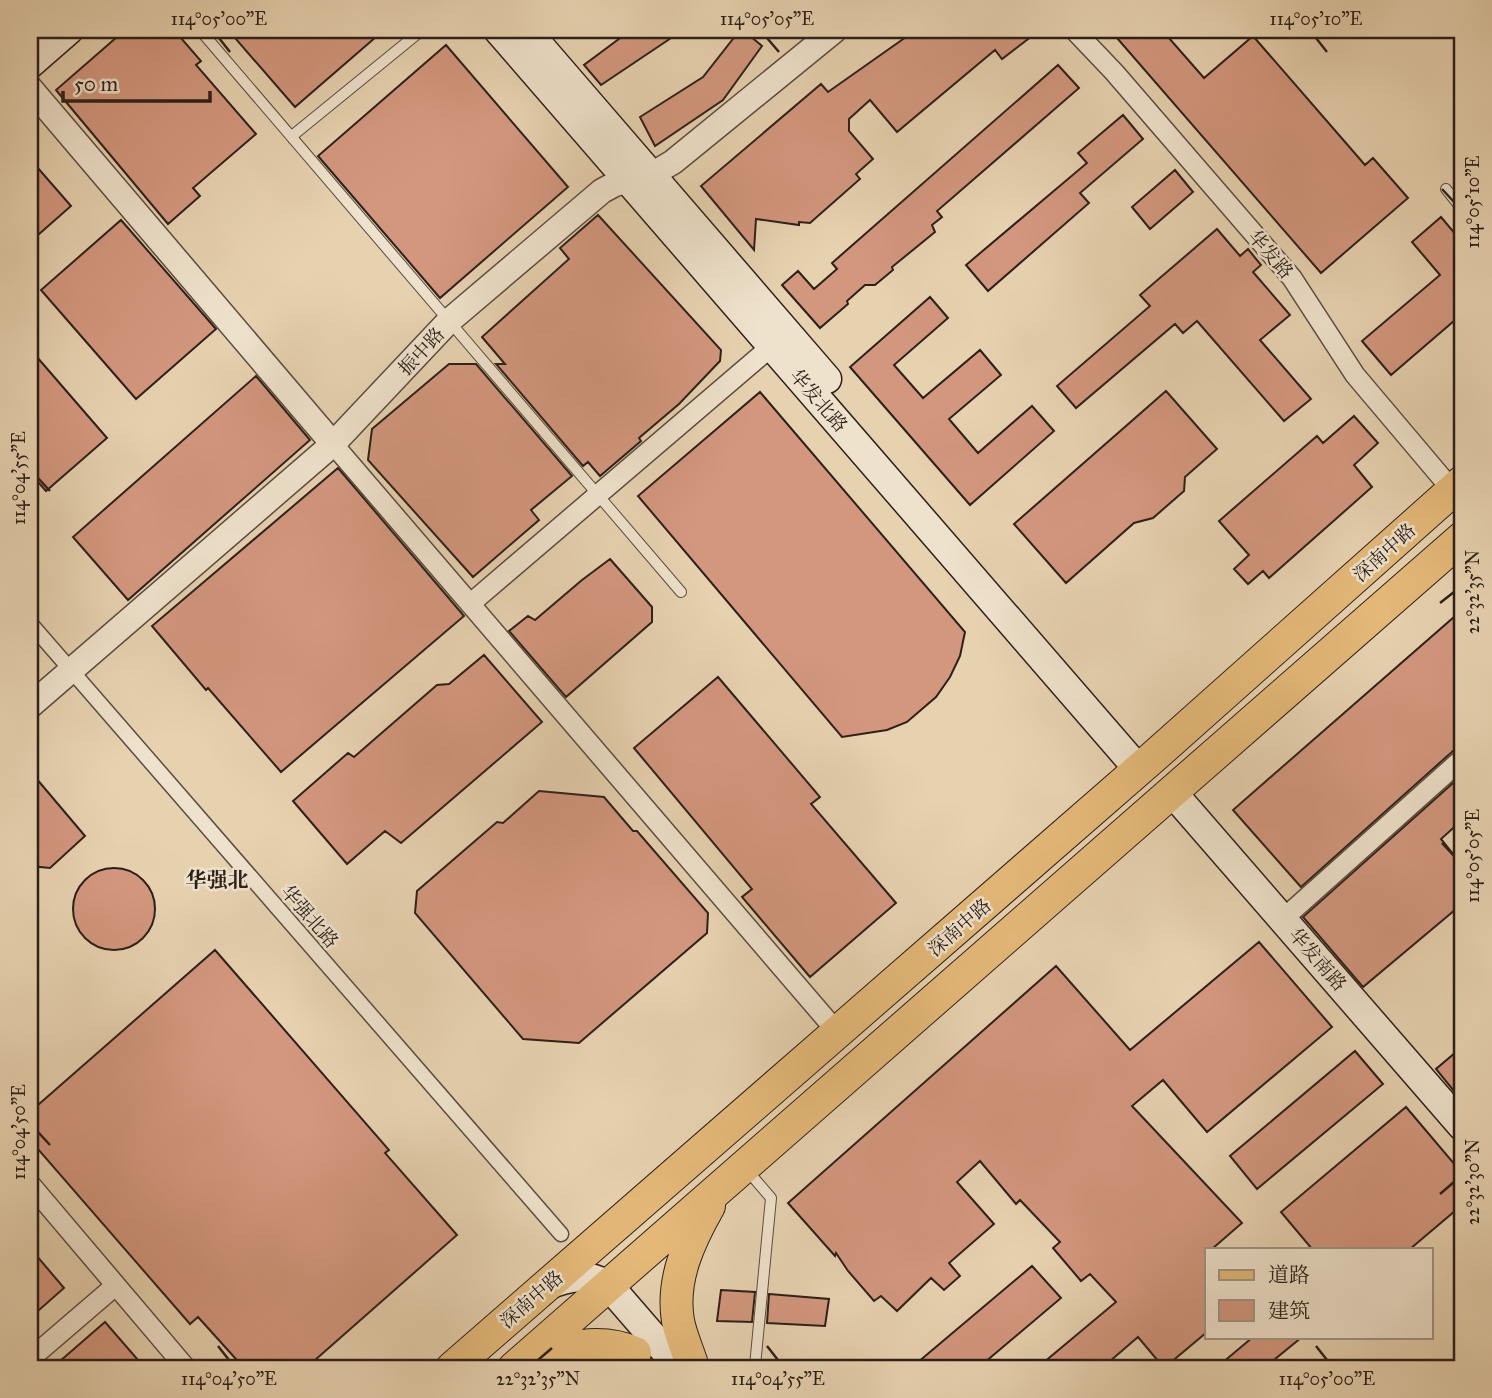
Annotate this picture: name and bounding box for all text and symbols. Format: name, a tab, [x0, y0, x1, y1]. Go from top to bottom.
text: 114°05'00"E	[171, 8, 267, 30]
text: 114°05'05"E	[720, 8, 814, 30]
text: 114°05'10"E	[1270, 8, 1363, 30]
scale bar	[63, 60, 210, 104]
text: 50 m	[74, 71, 119, 97]
text: 114°05'10"E	[1462, 155, 1484, 248]
street label: 华发路	[1243, 225, 1298, 283]
street label: 振中路	[394, 323, 449, 380]
street label: 华发北路	[785, 364, 852, 437]
text: 114°04'55"E	[8, 431, 30, 525]
street label: 深南中路	[1348, 518, 1420, 586]
text: 22°32'35"N	[1462, 550, 1484, 634]
text: 114°05'05"E	[1462, 809, 1484, 903]
district label: 华强北	[186, 867, 249, 893]
street label: 华强北路	[276, 880, 343, 953]
street label: 深南中路	[923, 894, 996, 961]
street label: 华发南路	[1284, 923, 1351, 996]
text: 114°04'50"E	[8, 1084, 30, 1180]
text: 22°32'30"N	[1462, 1139, 1484, 1225]
legend	[1205, 1248, 1432, 1338]
text: 道路	[1268, 1262, 1310, 1288]
street label: 深南中路	[495, 1266, 568, 1333]
text: 建筑	[1268, 1298, 1310, 1324]
text: 114°04'50"E	[181, 1368, 277, 1390]
text: 22°32'35"N	[496, 1368, 580, 1390]
text: 114°04'55"E	[731, 1368, 825, 1390]
text: 114°05'00"E	[1279, 1368, 1375, 1390]

